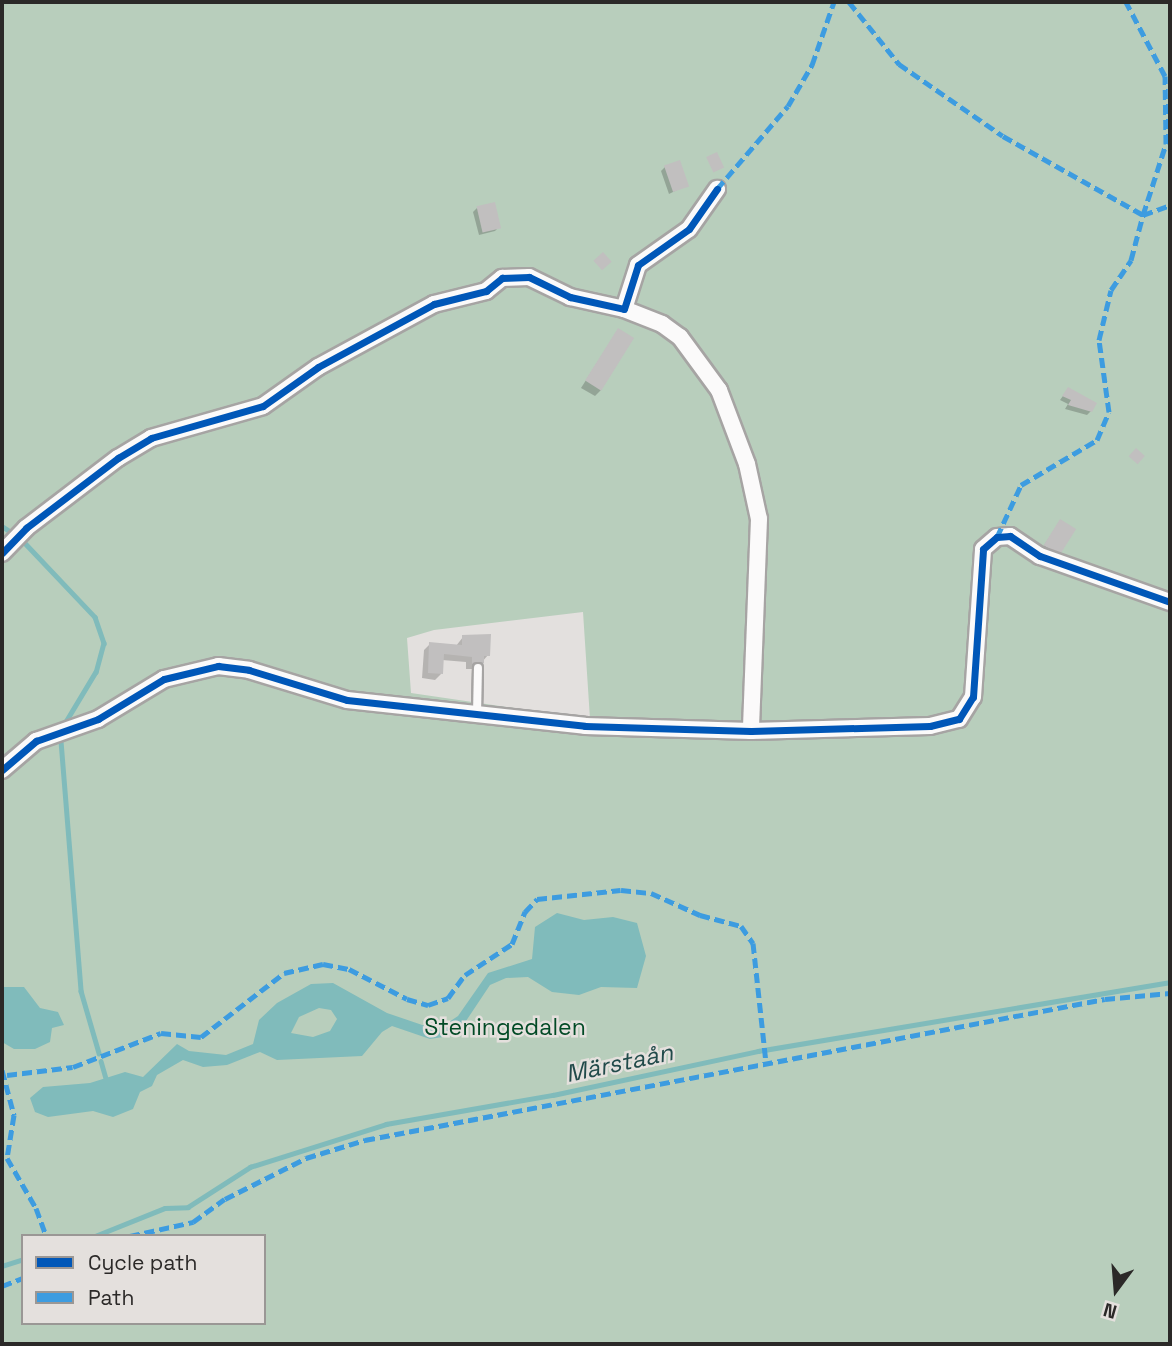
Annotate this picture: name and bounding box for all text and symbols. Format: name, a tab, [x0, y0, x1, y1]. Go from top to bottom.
park label: Steningedalen	[424, 1013, 586, 1041]
water label: Märstaån	[563, 1038, 675, 1088]
legend	[21, 1234, 266, 1325]
text: Cycle path	[88, 1249, 197, 1276]
north arrow	[1081, 1255, 1151, 1325]
text: Path	[88, 1284, 134, 1311]
text: N	[1101, 1297, 1120, 1324]

